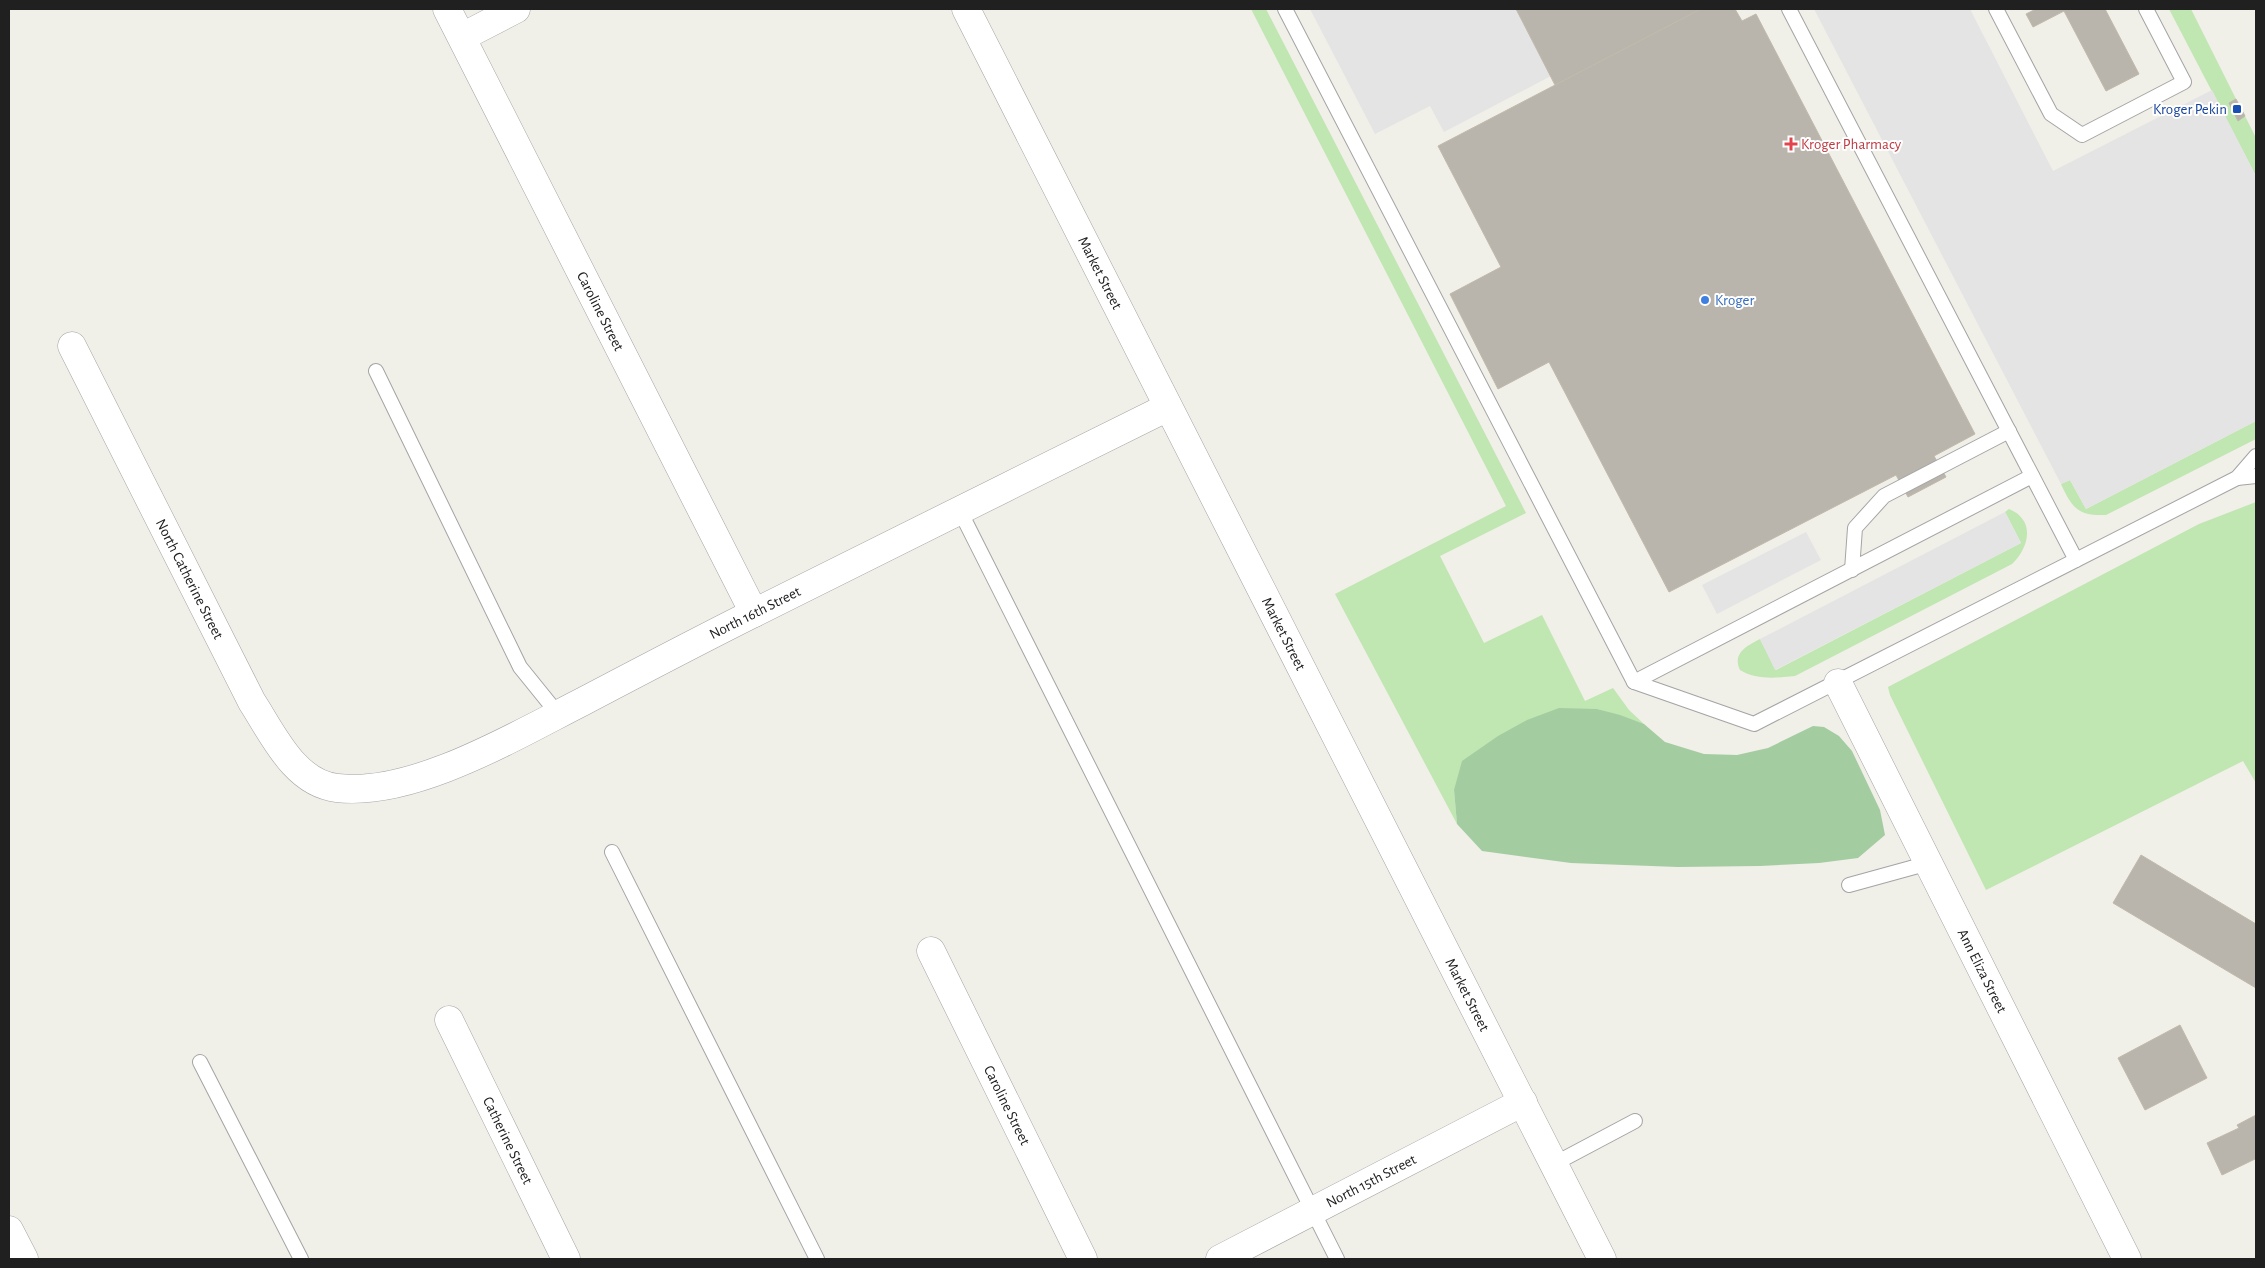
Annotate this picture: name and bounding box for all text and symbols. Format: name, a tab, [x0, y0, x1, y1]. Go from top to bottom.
place label: Kroger Pekin	[2153, 102, 2227, 117]
marker: Kroger Pekin	[2231, 103, 2243, 115]
place label: Kroger Pharmacy	[1801, 137, 1902, 152]
marker: Kroger Pharmacy	[1785, 138, 1797, 150]
street label: Market Street	[1075, 234, 1125, 312]
street label: Caroline Street	[574, 269, 627, 354]
place label: Kroger	[1715, 293, 1754, 308]
marker: Kroger	[1699, 294, 1711, 306]
street label: North Catherine Street	[153, 517, 226, 642]
street label: North 16th Street	[707, 584, 803, 642]
street label: Market Street	[1259, 595, 1308, 673]
street label: Ann Eliza Street	[1955, 927, 2009, 1016]
street label: Market Street	[1442, 956, 1492, 1034]
street label: Caroline Street	[981, 1063, 1033, 1148]
street label: Catherine Street	[480, 1094, 535, 1187]
street label: North 15th Street	[1324, 1152, 1419, 1211]

